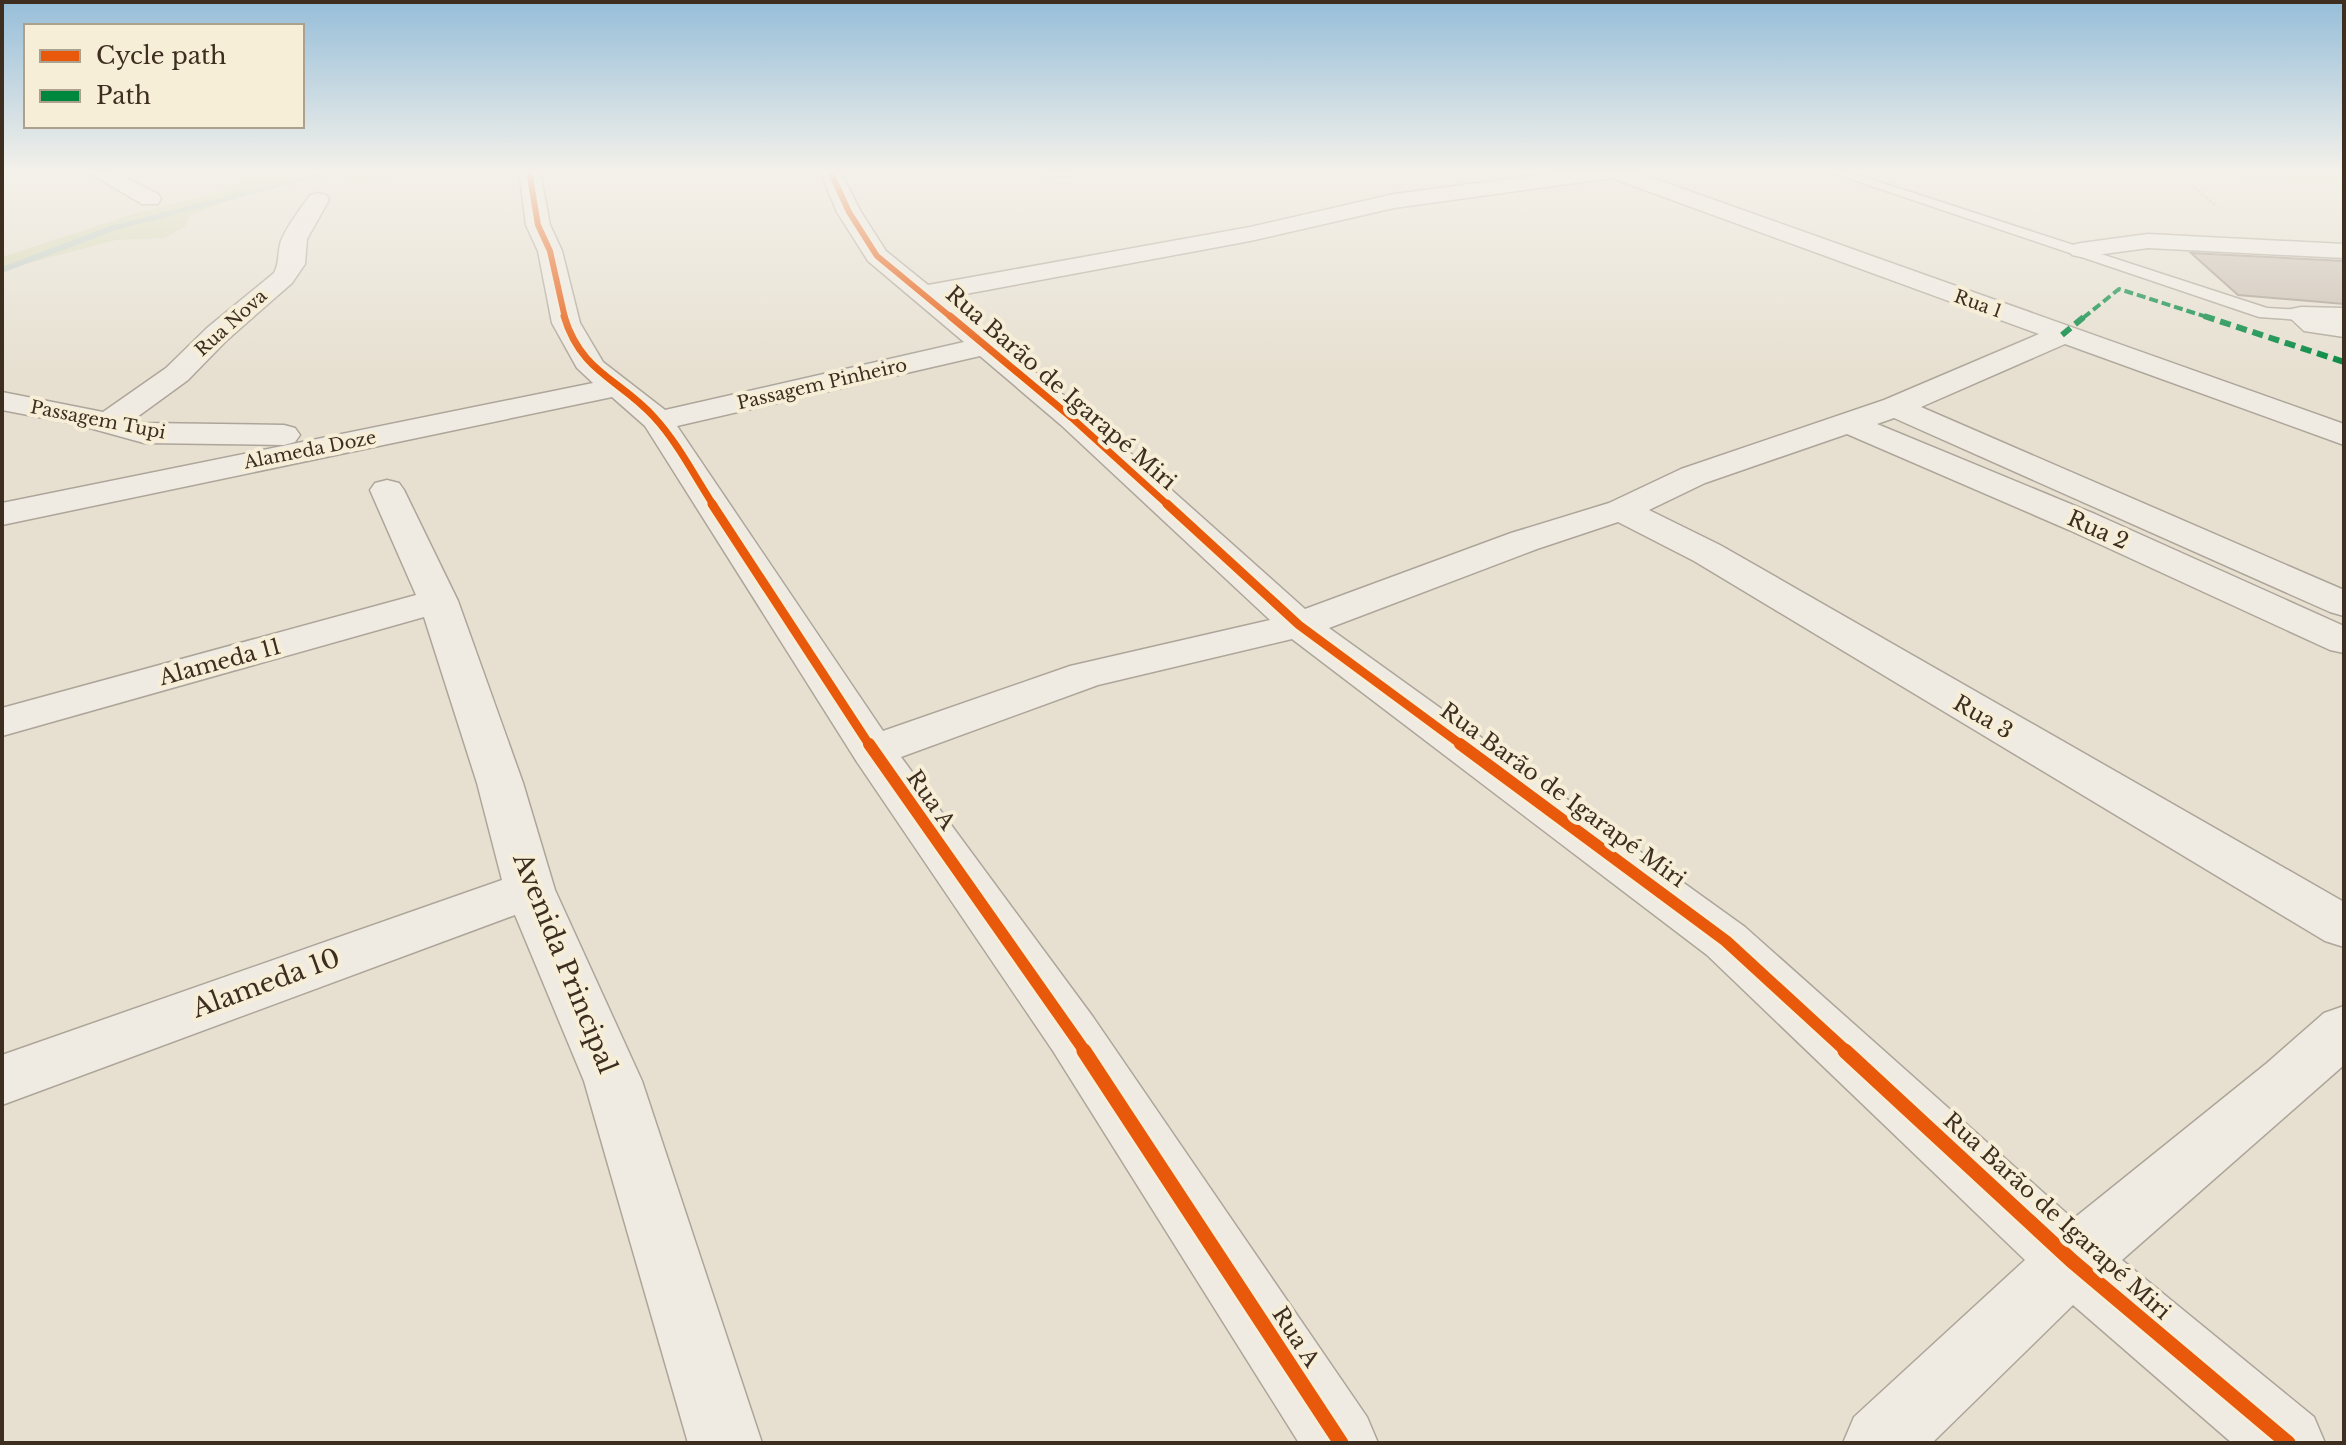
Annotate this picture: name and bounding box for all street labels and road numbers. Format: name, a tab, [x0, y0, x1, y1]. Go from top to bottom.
street label: Rua Barão de Igarapé Miri	[940, 281, 1182, 496]
street label: Rua Nova	[191, 285, 271, 361]
street label: Rua 1	[1951, 285, 2005, 323]
street label: Passagem Pinheiro	[735, 354, 909, 414]
street label: Passagem Tupi	[29, 396, 167, 444]
street label: Alameda Doze	[241, 426, 378, 474]
street label: Rua 2	[2063, 505, 2133, 555]
street label: Alameda 11	[155, 633, 284, 692]
street label: Rua 3	[1949, 689, 2017, 745]
street label: Rua Barão de Igarapé Miri	[1435, 697, 1691, 893]
street label: Rua A	[901, 765, 962, 836]
street label: Avenida Principal	[506, 847, 624, 1078]
street label: Alameda 10	[187, 941, 344, 1025]
street label: Rua Barão de Igarapé Miri	[1938, 1107, 2177, 1326]
street label: Rua A	[1267, 1302, 1326, 1373]

